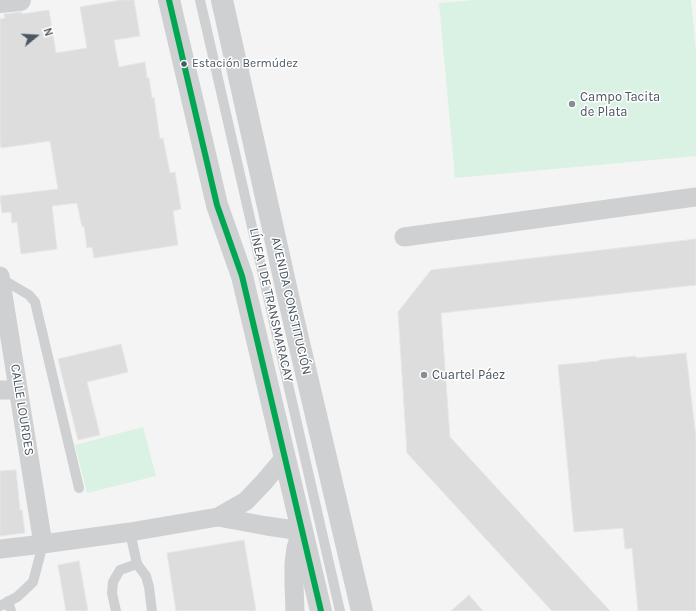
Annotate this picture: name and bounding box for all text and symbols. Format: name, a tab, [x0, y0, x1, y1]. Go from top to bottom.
north arrow	[16, 16, 56, 56]
text: N	[40, 26, 55, 38]
place label: Estación Bermúdez	[192, 57, 298, 71]
marker: Estación Bermúdez	[179, 59, 189, 69]
place label: Campo Tacita de Plata	[580, 89, 660, 120]
marker: Campo Tacita de Plata	[567, 99, 577, 109]
street label: LÍNEA 1 DE TRANSMARACAY	[246, 226, 296, 384]
street label: AVENIDA CONSTITUCIÓN	[268, 236, 314, 376]
street label: CALLE LOURDES	[7, 363, 37, 457]
place label: Cuartel Páez	[432, 367, 505, 383]
marker: Cuartel Páez	[419, 370, 429, 380]

